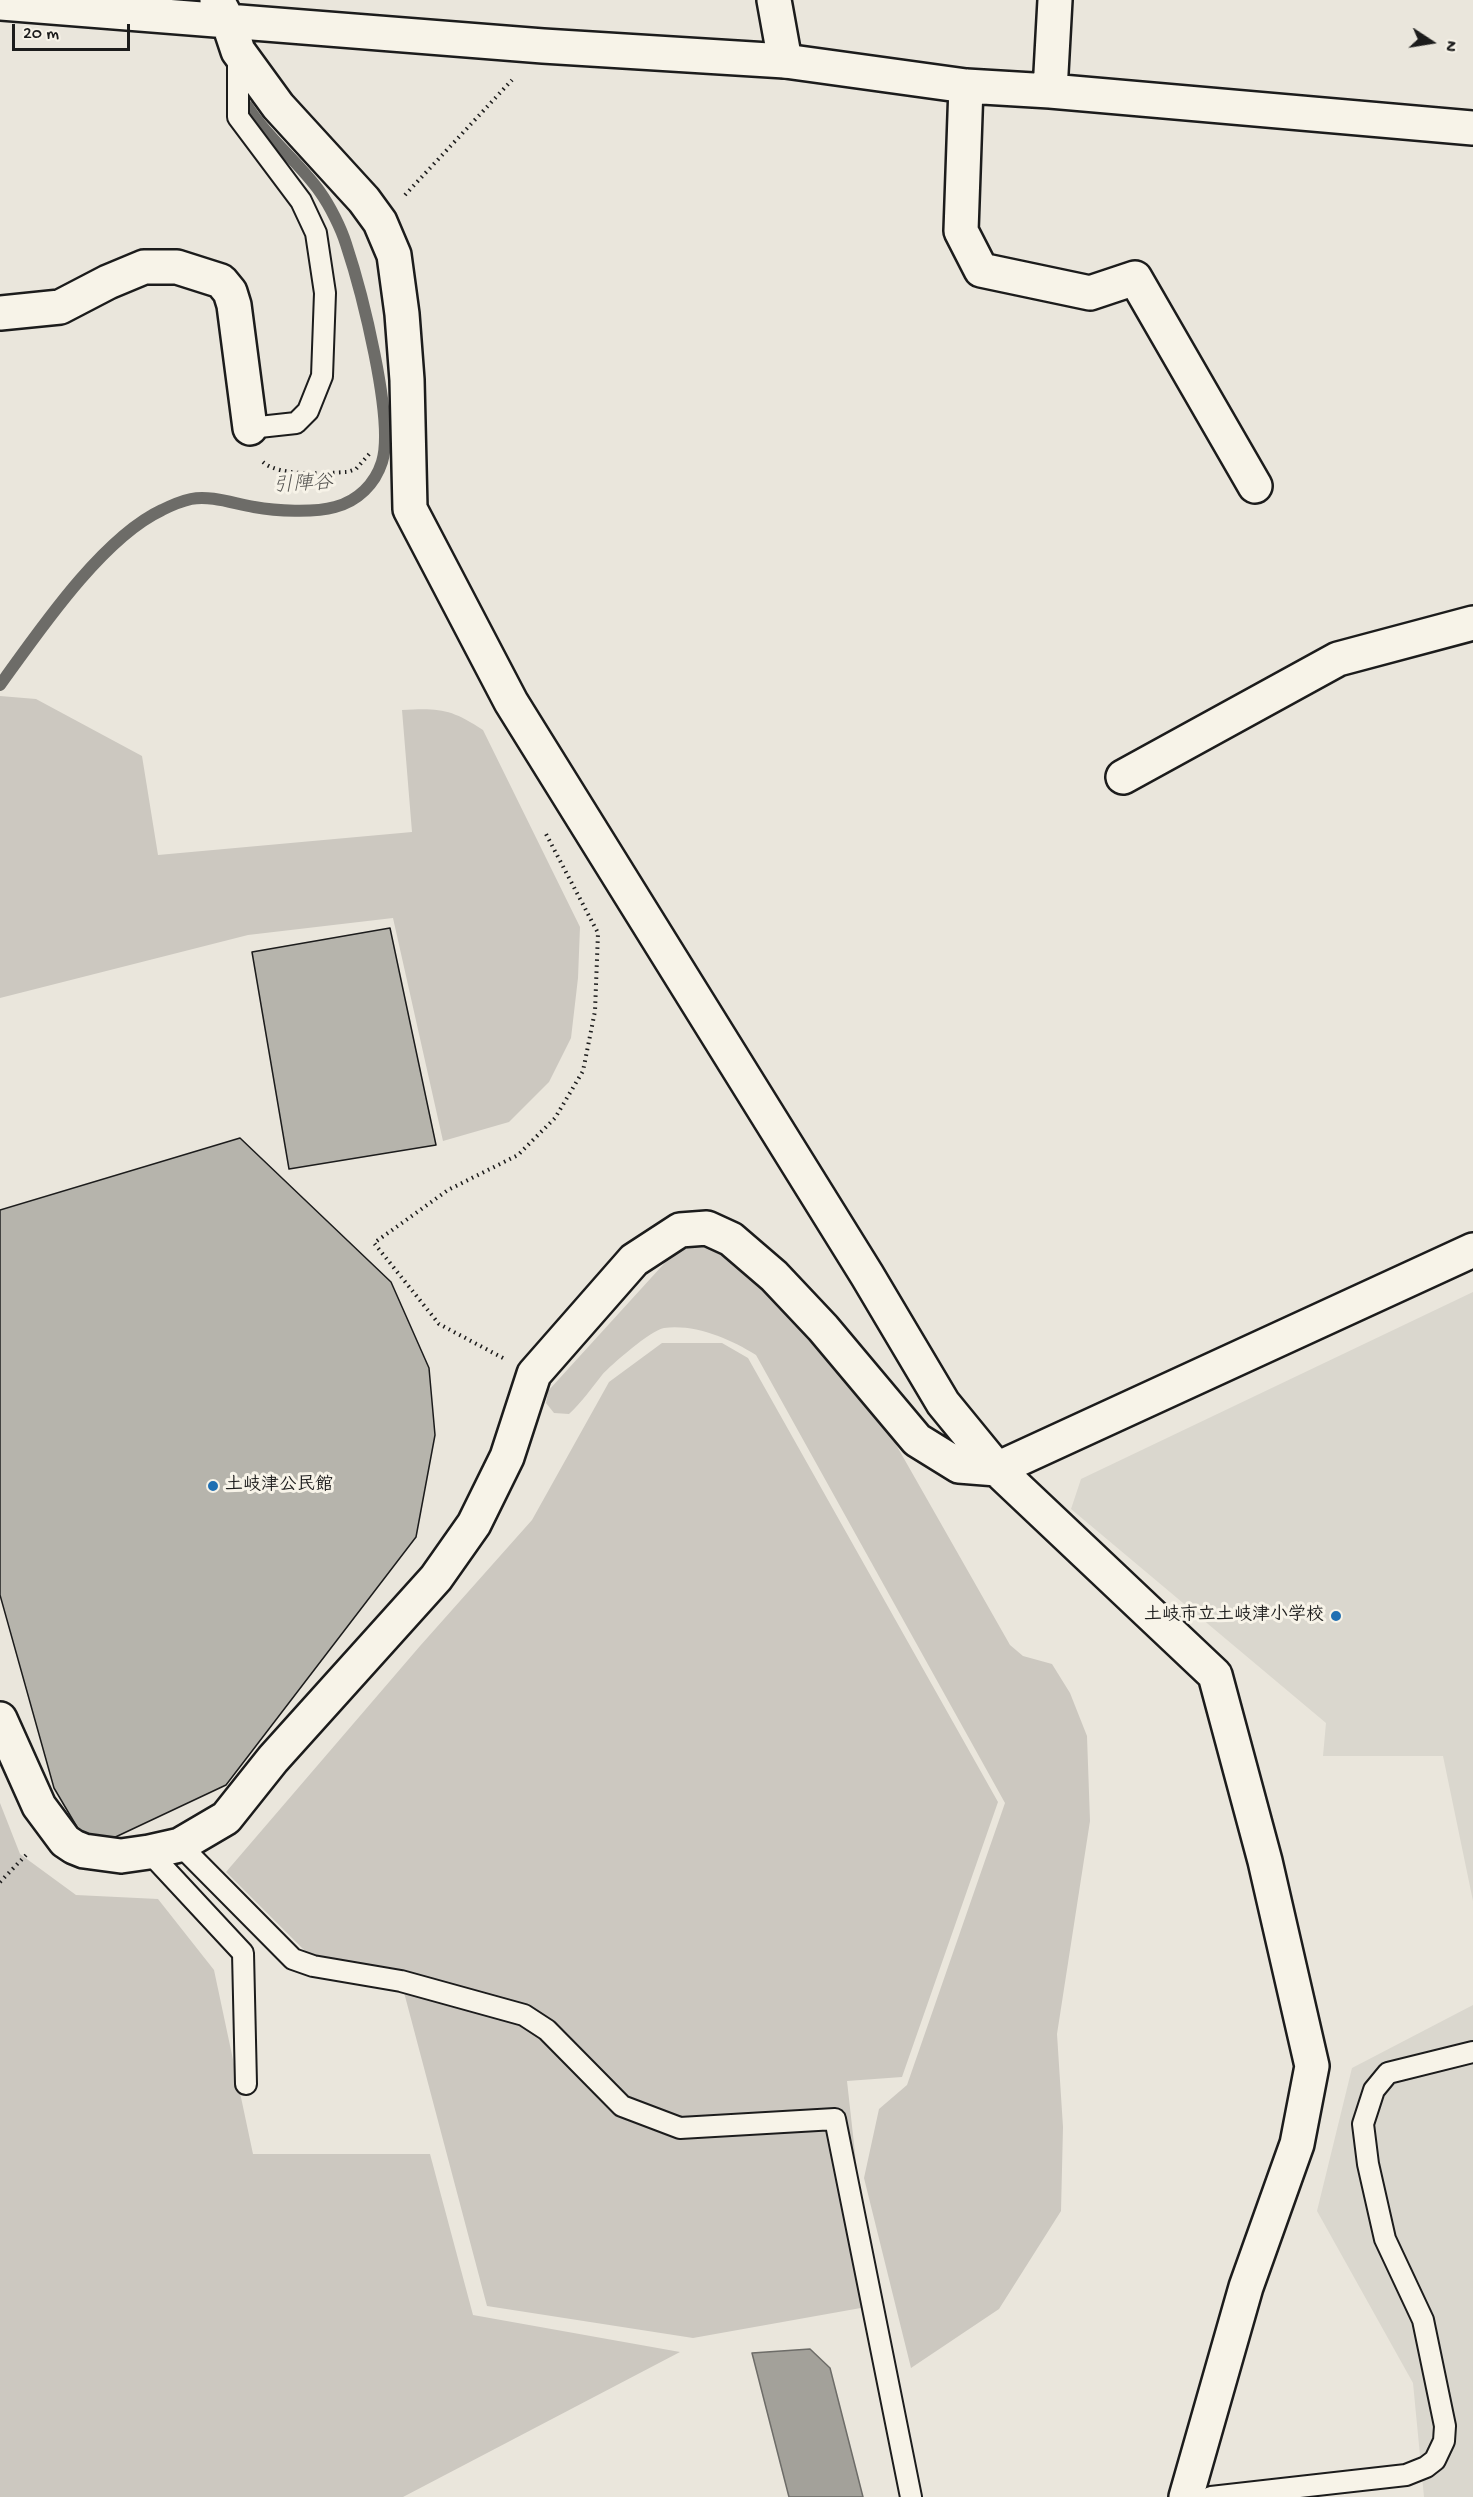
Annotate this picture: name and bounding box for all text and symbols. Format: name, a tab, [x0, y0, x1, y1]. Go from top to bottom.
scale bar	[15, 12, 134, 50]
north arrow	[1401, 12, 1461, 72]
text: 20 m	[23, 24, 59, 45]
text: N	[1439, 39, 1459, 53]
water label: 引陣谷	[272, 472, 334, 500]
place label: 土岐津公民館	[225, 1475, 333, 1497]
marker: 土岐津公民館	[206, 1479, 220, 1493]
place label: 土岐市立土岐津小学校	[1144, 1605, 1324, 1627]
marker: 土岐市立土岐津小学校	[1329, 1609, 1343, 1623]

